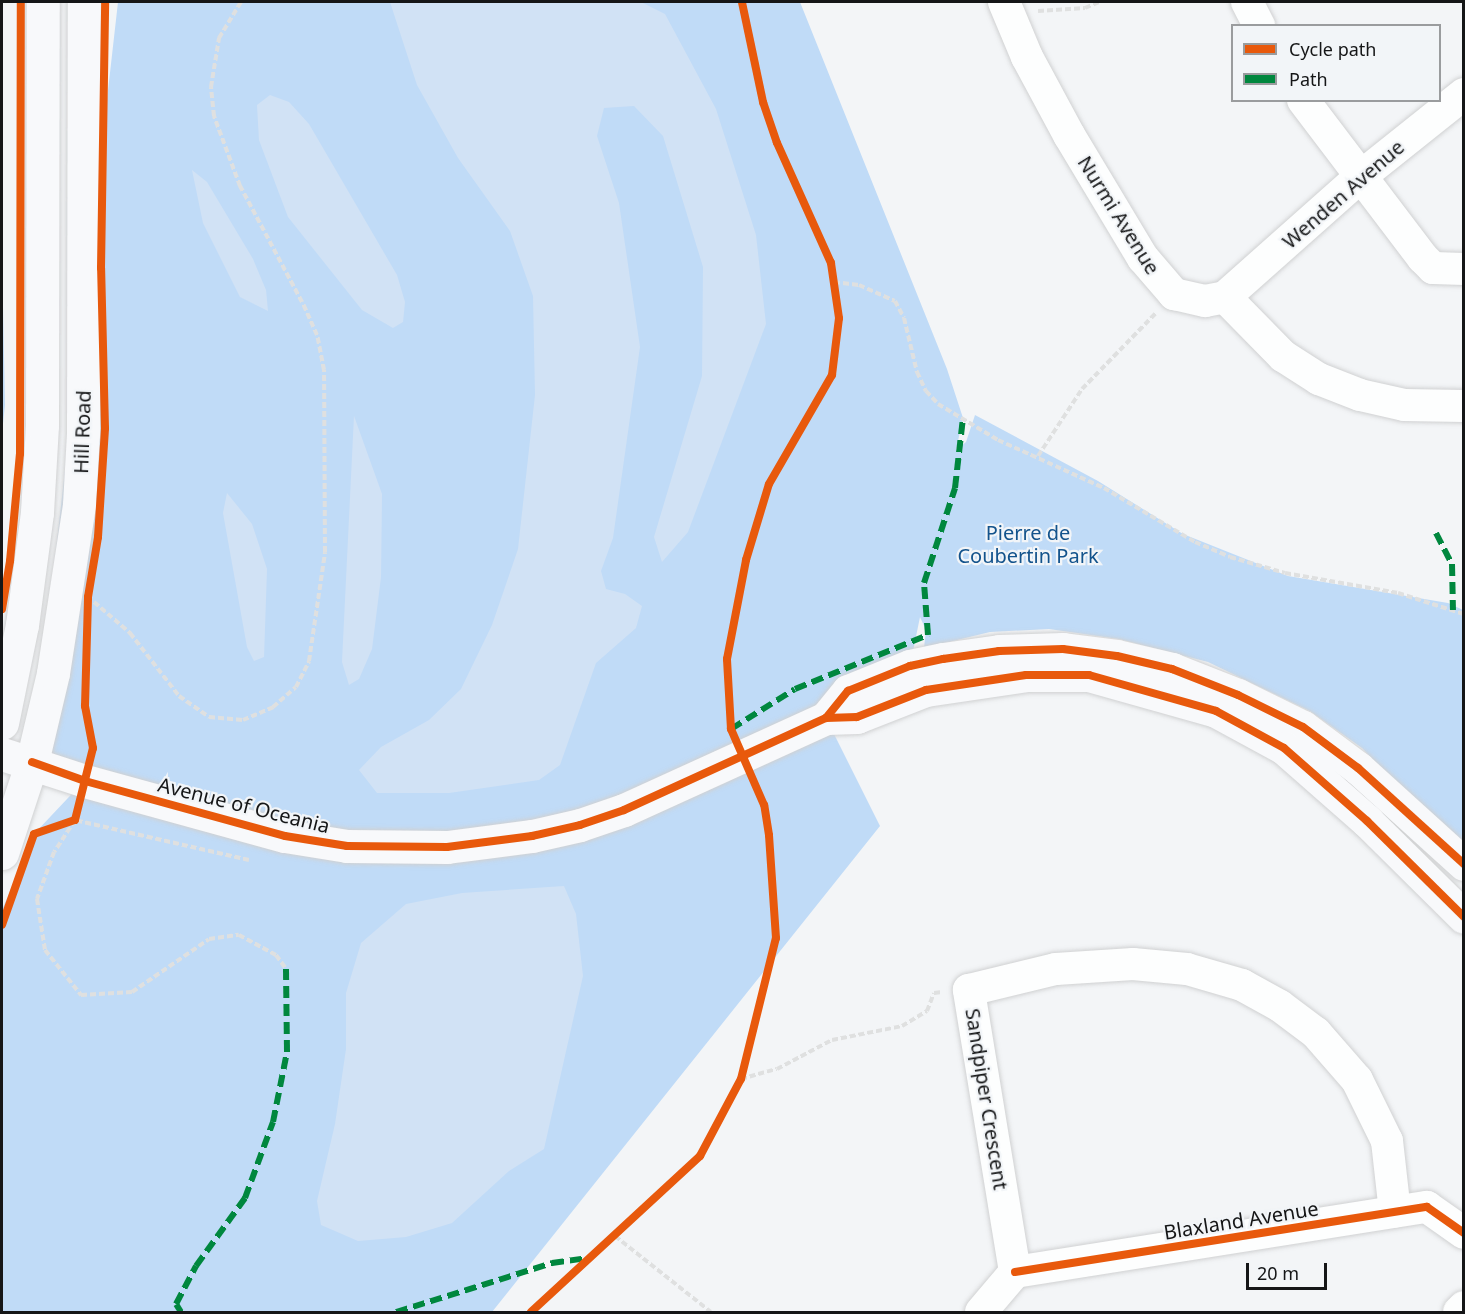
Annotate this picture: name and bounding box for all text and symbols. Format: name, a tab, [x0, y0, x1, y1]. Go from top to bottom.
legend	[1231, 24, 1441, 102]
text: Cycle path	[1289, 37, 1376, 61]
text: Path	[1289, 67, 1328, 91]
street label: Wenden Avenue	[1277, 135, 1409, 253]
street label: Nurmi Avenue	[1073, 151, 1165, 279]
street label: Hill Road	[69, 390, 95, 474]
park label: Pierre de Coubertin Park	[957, 520, 1099, 567]
street label: Avenue of Oceania	[156, 772, 332, 838]
street label: Sandpiper Crescent	[961, 1007, 1013, 1191]
street label: Blaxland Avenue	[1162, 1196, 1320, 1244]
scale bar	[1249, 1251, 1330, 1289]
text: 20 m	[1257, 1261, 1299, 1285]

